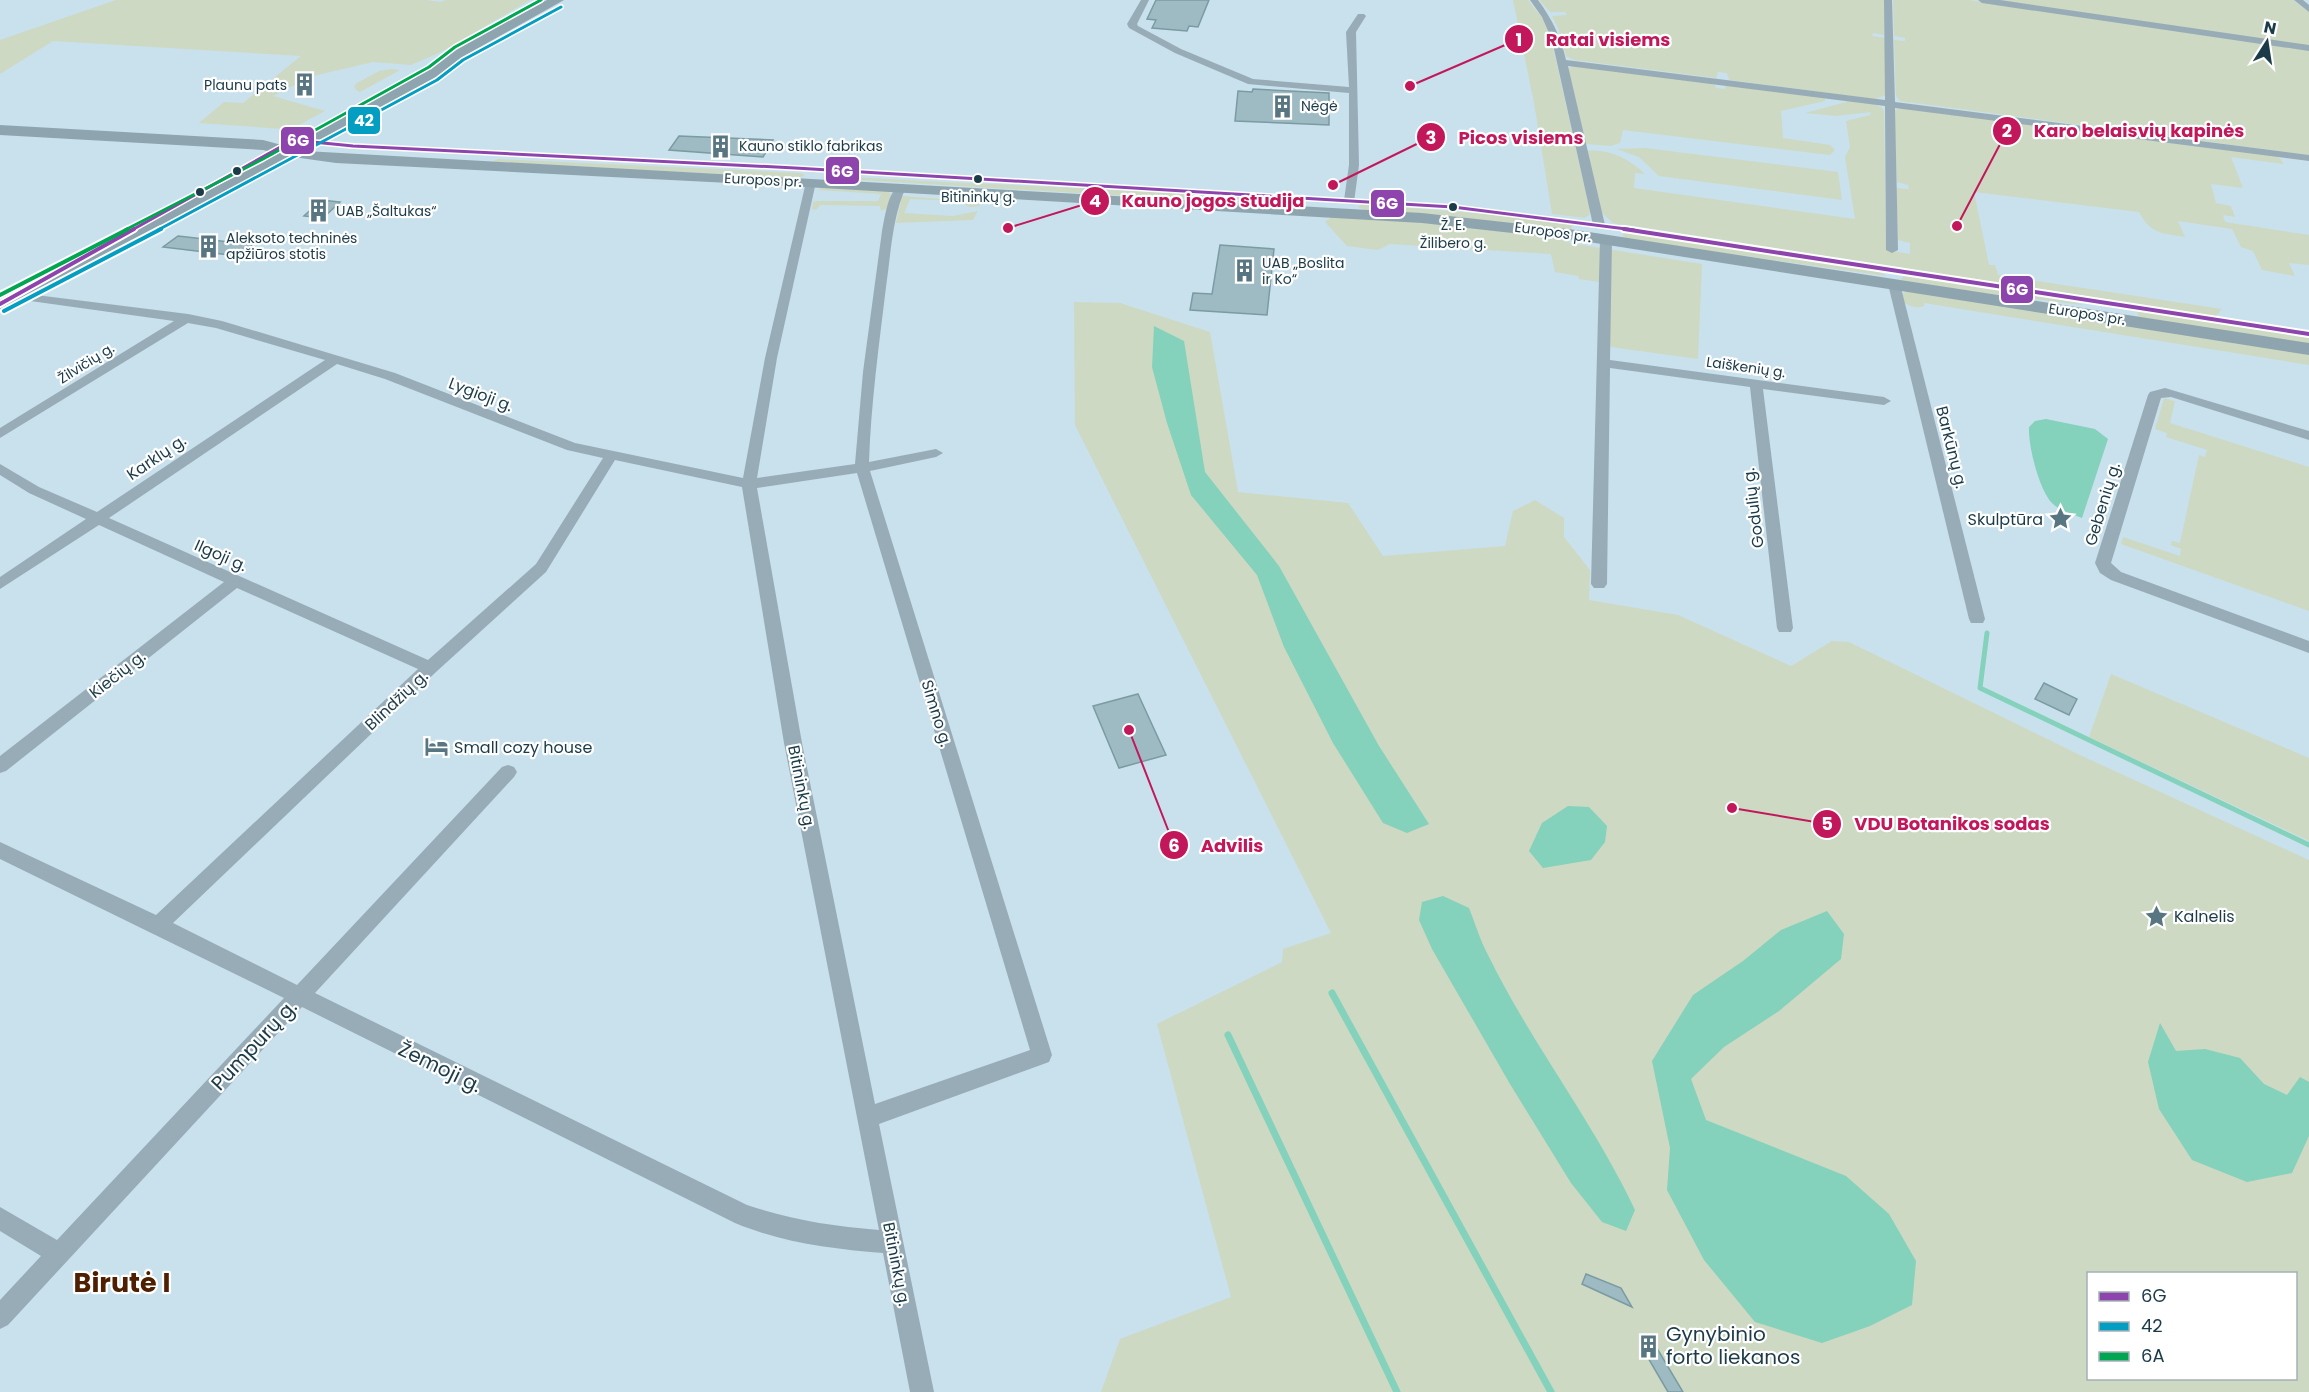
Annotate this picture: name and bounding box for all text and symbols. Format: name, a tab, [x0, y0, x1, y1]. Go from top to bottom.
north arrow	[2237, 12, 2297, 72]
text: N	[2262, 15, 2278, 40]
callout: Ratai visiems	[1504, 21, 1682, 57]
text: 1	[1516, 27, 1522, 52]
text: Ratai visiems	[1546, 27, 1670, 52]
building icon: Plaunu pats	[292, 72, 318, 98]
place label: Plaunu pats	[204, 75, 287, 95]
building icon: Nėgė	[1270, 93, 1296, 119]
place label: Nėgė	[1301, 96, 1338, 116]
line badge: 42	[347, 106, 381, 135]
text: 42	[354, 109, 374, 132]
callout: Karo belaisvių kapinės	[1992, 113, 2256, 149]
text: 2	[2002, 118, 2012, 143]
text: Karo belaisvių kapinės	[2034, 118, 2244, 143]
callout: Picos visiems	[1416, 119, 1595, 155]
text: 3	[1426, 125, 1436, 150]
text: Picos visiems	[1459, 125, 1583, 150]
line badge: 6G	[280, 126, 315, 155]
text: 6G	[287, 129, 309, 152]
building icon: Kauno stiklo fabrikas	[708, 133, 734, 159]
place label: Kauno stiklo fabrikas	[739, 136, 883, 156]
line badge: 6G	[825, 156, 860, 185]
text: 6G	[831, 160, 853, 183]
unlabelled marker	[231, 165, 243, 177]
street label: Europos pr.	[724, 168, 802, 192]
marker: Bitininkų g.	[972, 173, 984, 185]
callout: Kauno jogos studija	[1080, 183, 1317, 219]
unlabelled marker	[194, 186, 206, 198]
place label: Bitininkų g.	[941, 187, 1015, 207]
text: 4	[1089, 188, 1101, 213]
text: Kauno jogos studija	[1121, 188, 1305, 213]
line badge: 6G	[1370, 189, 1405, 218]
text: 6G	[1376, 192, 1398, 215]
building icon: UAB „Šaltukas“	[305, 198, 331, 224]
place label: UAB „Šaltukas“	[336, 201, 437, 221]
marker: Ž. E. Žilibero g.	[1447, 201, 1459, 213]
place label: Ž. E. Žilibero g.	[1420, 215, 1486, 253]
street label: Europos pr.	[1513, 217, 1593, 247]
place label: Aleksoto techninės apžiūros stotis	[226, 228, 357, 264]
building icon: Aleksoto techninės apžiūros stotis	[195, 233, 221, 259]
place label: UAB „Boslita ir Ko“	[1262, 253, 1344, 289]
building icon: UAB „Boslita ir Ko“	[1231, 258, 1257, 284]
line badge: 6G	[2000, 275, 2034, 304]
text: 6G	[2006, 278, 2028, 301]
street label: Europos pr.	[2047, 298, 2127, 330]
street label: Žilvičių g.	[54, 338, 118, 388]
street label: Laiškenių g.	[1705, 352, 1787, 382]
street label: Lygioji g.	[445, 372, 516, 417]
street label: Barkūnų g.	[1930, 404, 1973, 491]
street label: Karklų g.	[122, 429, 191, 486]
street label: Gebenių g.	[2079, 460, 2126, 549]
street label: Godulių g.	[1737, 467, 1770, 549]
place icon: Skulptūra	[2048, 506, 2074, 532]
place label: Skulptūra	[1968, 508, 2043, 531]
street label: Ilgoji g.	[191, 534, 251, 577]
street label: Kiečių g.	[84, 645, 150, 704]
street label: Blindžių g.	[360, 665, 433, 736]
street label: Simno g.	[915, 677, 958, 749]
hotel icon: Small cozy house	[423, 734, 449, 760]
place label: Small cozy house	[454, 736, 592, 759]
street label: Bitininkų g.	[782, 743, 821, 831]
callout: VDU Botanikos sodas	[1812, 806, 2062, 842]
text: 5	[1821, 811, 1833, 836]
text: VDU Botanikos sodas	[1854, 811, 2050, 836]
callout: Advilis	[1159, 827, 1275, 863]
text: 6	[1168, 833, 1180, 858]
text: Advilis	[1201, 833, 1263, 858]
place icon: Kalnelis	[2143, 903, 2169, 929]
place label: Kalnelis	[2174, 905, 2235, 928]
street label: Pumpurų g.	[205, 994, 303, 1096]
street label: Žemoji g.	[394, 1035, 486, 1099]
street label: Bitininkų g.	[877, 1220, 916, 1308]
district label: Birutė I	[74, 1264, 170, 1301]
legend	[2087, 1272, 2297, 1380]
text: 6G	[2141, 1283, 2166, 1308]
text: 42	[2141, 1313, 2163, 1338]
place label: Gynybinio forto liekanos	[1666, 1320, 1800, 1371]
building icon: Gynybinio forto liekanos	[1635, 1333, 1661, 1359]
text: 6A	[2141, 1343, 2165, 1368]

